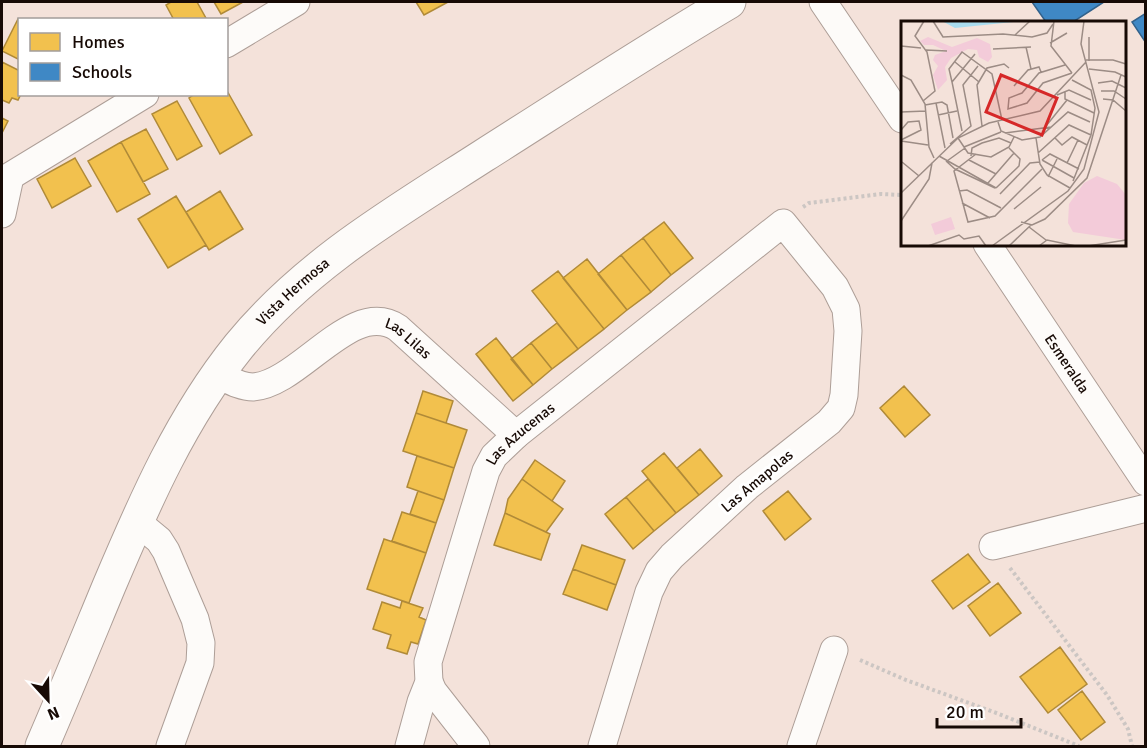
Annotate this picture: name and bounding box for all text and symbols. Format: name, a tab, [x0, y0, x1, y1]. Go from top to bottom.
legend	[18, 18, 228, 96]
inset map	[901, 21, 1126, 246]
text: Homes	[72, 31, 125, 53]
text: Schools	[72, 61, 132, 83]
street label: Vista Hermosa	[252, 254, 333, 329]
street label: Las Lilas	[383, 314, 435, 363]
street label: Esmeralda	[1041, 331, 1093, 397]
street label: Las Azucenas	[482, 399, 559, 468]
street label: Las Amapolas	[717, 445, 797, 516]
north arrow	[18, 670, 78, 730]
scale bar	[937, 691, 1021, 729]
text: 20 m	[946, 701, 984, 723]
text: N	[44, 702, 62, 724]

